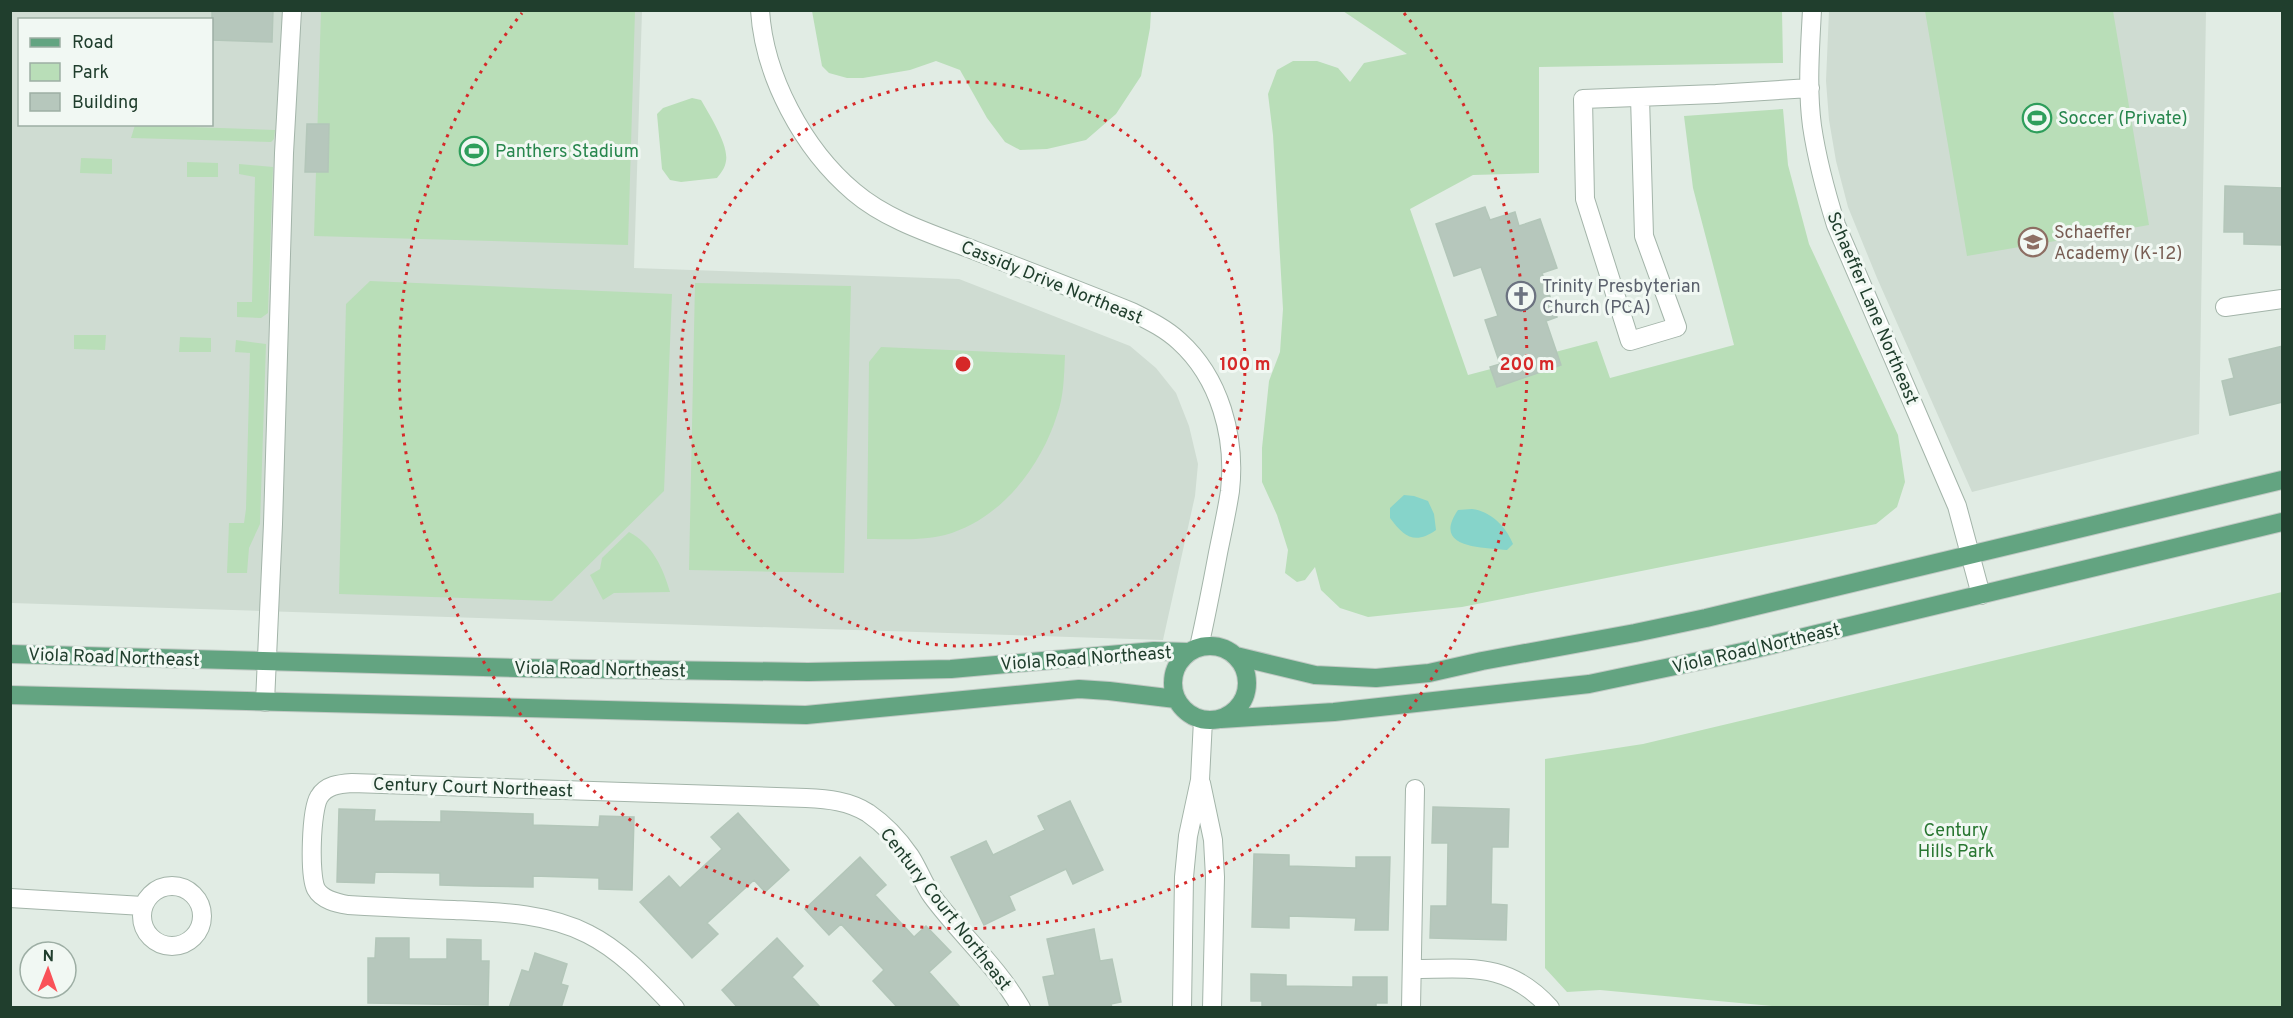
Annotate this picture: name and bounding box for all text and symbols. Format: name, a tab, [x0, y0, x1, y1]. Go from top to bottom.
legend	[18, 18, 213, 126]
text: Road	[72, 32, 114, 55]
text: Park	[72, 62, 109, 85]
text: Building	[72, 92, 138, 115]
sports icon: Soccer (Private)	[2021, 102, 2053, 134]
place label: Soccer (Private)	[2058, 108, 2188, 131]
sports icon: Panthers Stadium	[458, 135, 490, 167]
place label: Panthers Stadium	[495, 141, 639, 164]
street label: Schaeffer Lane Northeast	[1821, 209, 1923, 409]
place label: Schaeffer Academy (K-12)	[2054, 222, 2182, 266]
school or university icon: Schaeffer Academy (K-12)	[2017, 226, 2049, 258]
street label: Cassidy Drive Northeast	[957, 236, 1146, 330]
place label: Trinity Presbyterian Church (PCA)	[1542, 276, 1701, 320]
church icon: Trinity Presbyterian Church (PCA)	[1505, 280, 1537, 312]
centre of rings	[953, 354, 973, 374]
text: 100 m	[1219, 354, 1271, 377]
text: 200 m	[1499, 354, 1555, 377]
street label: Viola Road Northeast	[1670, 619, 1843, 680]
street label: Viola Road Northeast	[1000, 642, 1173, 677]
street label: Viola Road Northeast	[28, 644, 200, 673]
street label: Viola Road Northeast	[514, 658, 686, 683]
street label: Century Court Northeast	[372, 774, 573, 803]
park label: Century Hills Park	[1918, 820, 1994, 864]
street label: Century Court Northeast	[874, 824, 1016, 996]
north arrow	[18, 940, 78, 1000]
text: N	[42, 947, 54, 967]

